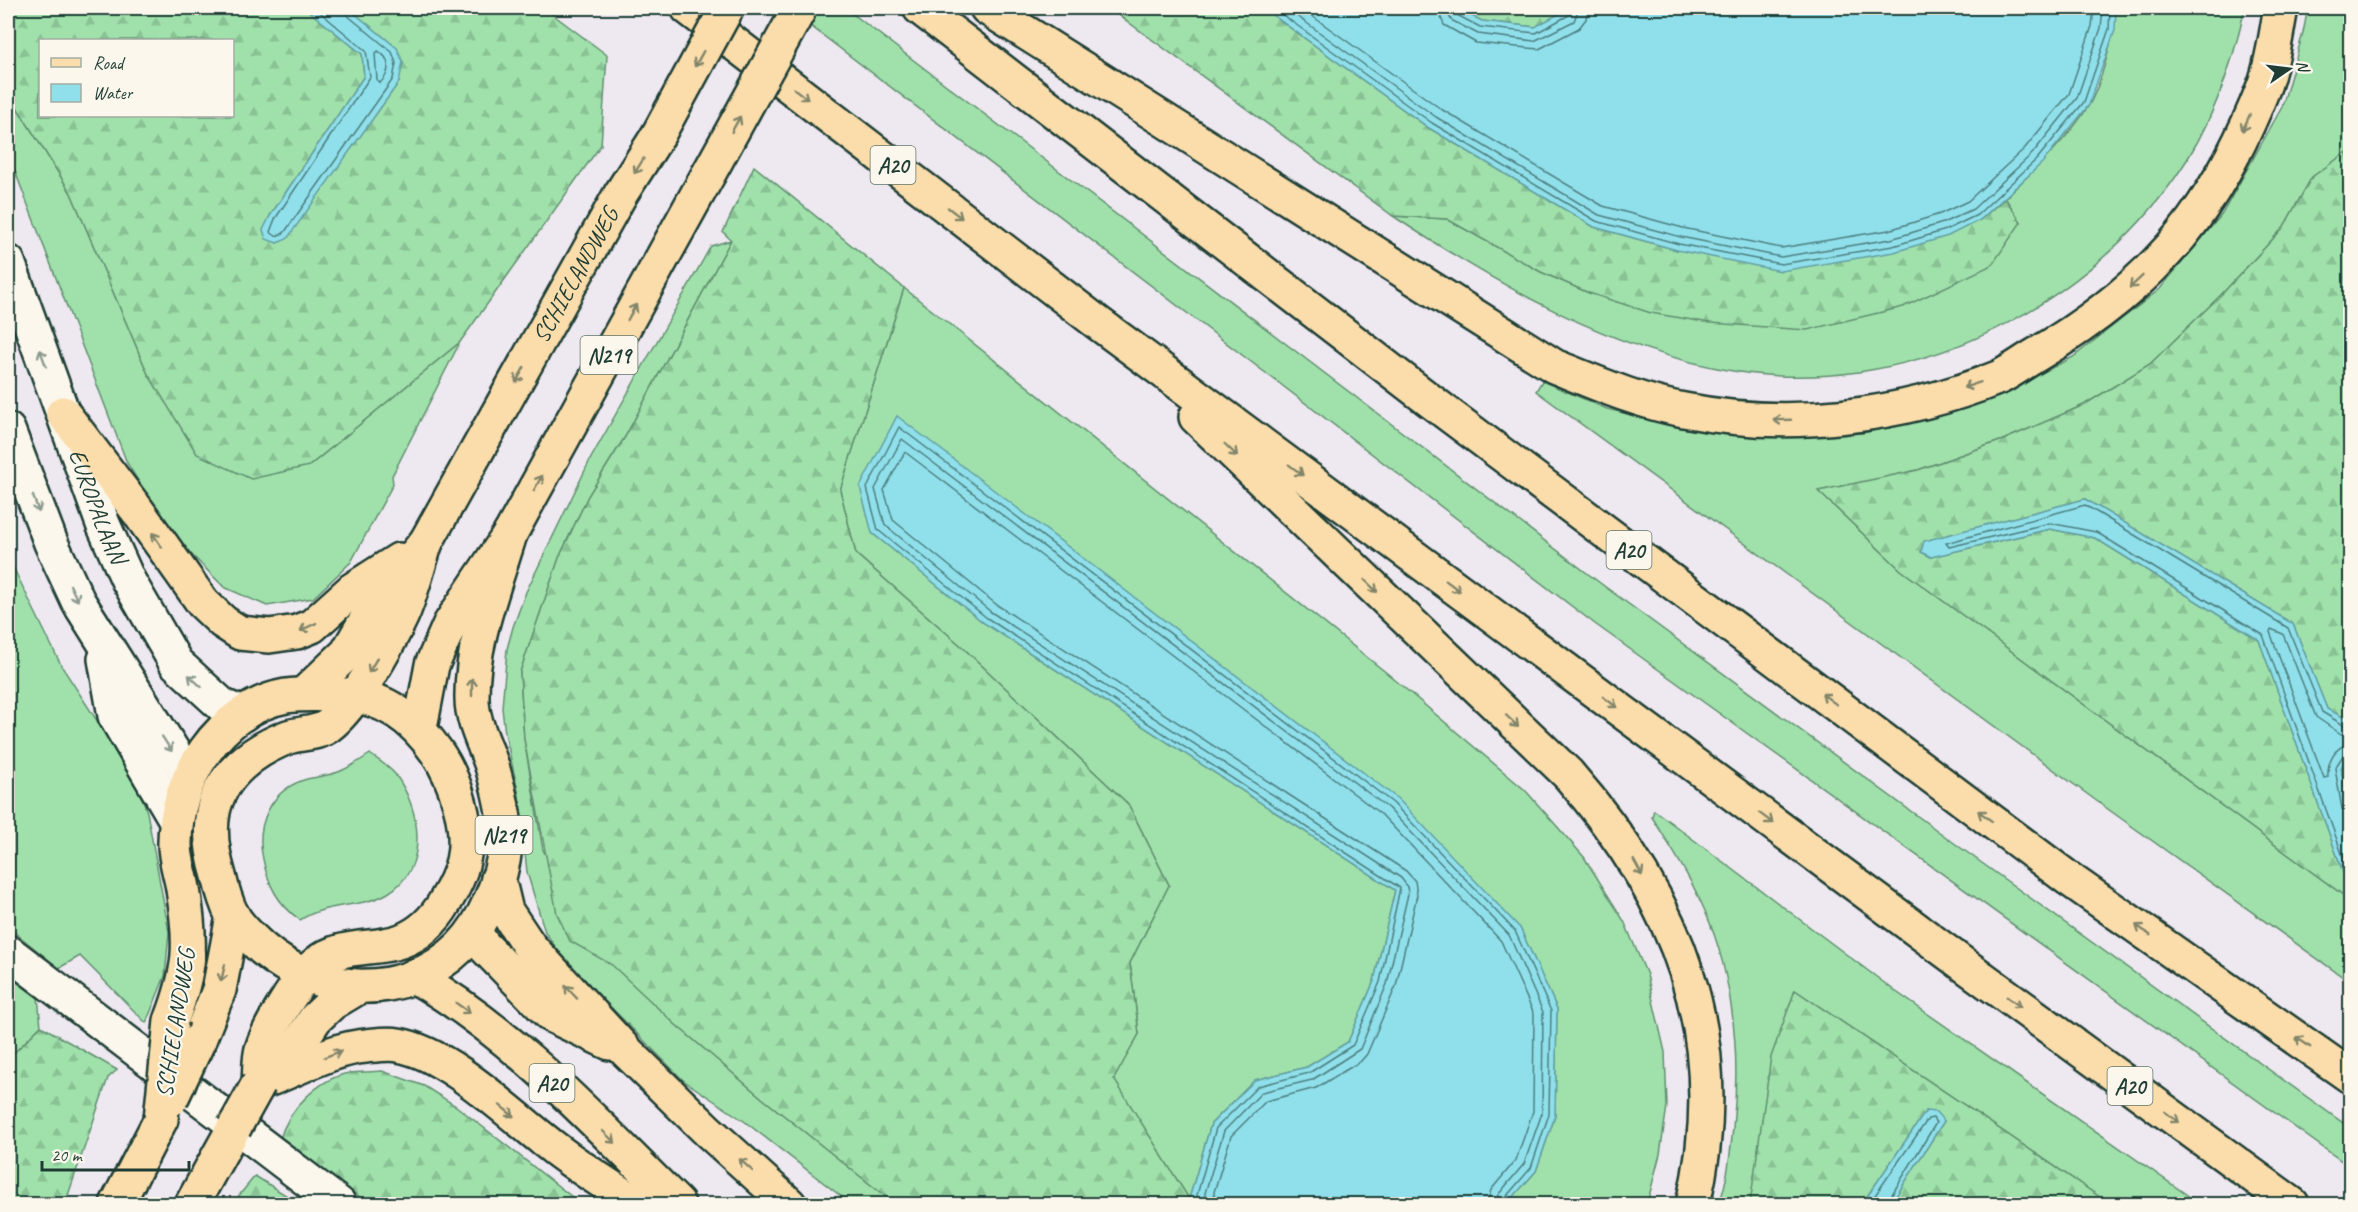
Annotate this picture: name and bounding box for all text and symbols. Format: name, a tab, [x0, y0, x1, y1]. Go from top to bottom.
legend	[39, 39, 234, 117]
north arrow	[2259, 39, 2319, 99]
one-way arrow	[693, 50, 705, 67]
text: Road	[93, 52, 126, 74]
text: N	[2292, 58, 2314, 76]
text: Water	[93, 82, 134, 104]
one-way arrow	[792, 88, 808, 101]
one-way arrow	[2240, 114, 2252, 132]
one-way arrow	[730, 116, 742, 133]
road number: A20	[870, 146, 916, 184]
one-way arrow	[632, 157, 644, 174]
street label: SCHIELANDWEG	[526, 200, 626, 348]
one-way arrow	[947, 207, 963, 220]
one-way arrow	[2128, 275, 2143, 289]
one-way arrow	[627, 304, 638, 322]
road number: N219	[580, 336, 638, 374]
one-way arrow	[37, 349, 48, 368]
one-way arrow	[514, 365, 525, 383]
one-way arrow	[1963, 381, 1982, 392]
one-way arrow	[1772, 414, 1792, 425]
one-way arrow	[1223, 443, 1238, 458]
street label: EUROPALAAN	[62, 445, 135, 571]
one-way arrow	[1288, 464, 1304, 476]
one-way arrow	[532, 475, 544, 492]
one-way arrow	[31, 494, 42, 513]
road number: A20	[1606, 531, 1652, 569]
one-way arrow	[151, 532, 163, 549]
one-way arrow	[1364, 578, 1379, 593]
one-way arrow	[1445, 580, 1461, 592]
one-way arrow	[69, 584, 81, 602]
one-way arrow	[299, 622, 317, 633]
one-way arrow	[367, 656, 379, 673]
one-way arrow	[188, 674, 203, 688]
one-way arrow	[466, 677, 478, 697]
one-way arrow	[1821, 693, 1837, 706]
one-way arrow	[1601, 696, 1617, 709]
one-way arrow	[1504, 713, 1519, 728]
one-way arrow	[160, 735, 173, 752]
one-way arrow	[1977, 810, 1993, 822]
one-way arrow	[1758, 812, 1774, 825]
road number: N219	[476, 816, 532, 854]
one-way arrow	[1633, 859, 1645, 876]
one-way arrow	[2135, 924, 2151, 936]
street label: SCHIELANDWEG	[148, 944, 202, 1100]
one-way arrow	[216, 964, 228, 983]
one-way arrow	[564, 985, 578, 1000]
one-way arrow	[2006, 995, 2022, 1008]
one-way arrow	[454, 1002, 470, 1014]
one-way arrow	[2295, 1036, 2311, 1048]
one-way arrow	[323, 1048, 342, 1059]
road number: A20	[530, 1064, 574, 1102]
road number: A20	[2108, 1067, 2152, 1105]
one-way arrow	[499, 1104, 515, 1117]
one-way arrow	[2163, 1110, 2179, 1123]
one-way arrow	[602, 1129, 617, 1144]
scale bar	[42, 1134, 189, 1172]
text: 20 m	[51, 1144, 84, 1166]
one-way arrow	[739, 1159, 754, 1173]

